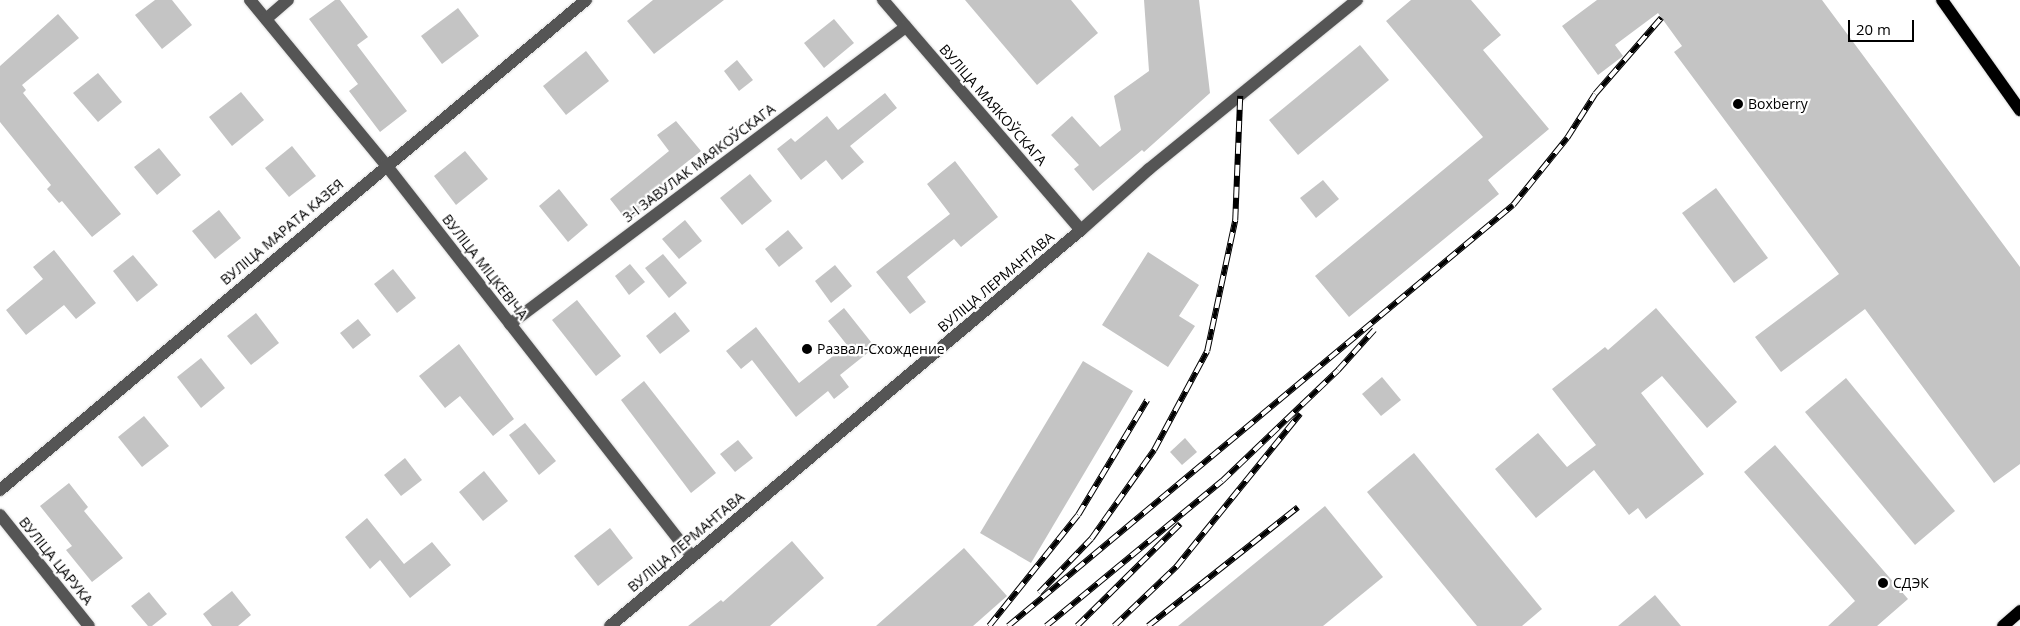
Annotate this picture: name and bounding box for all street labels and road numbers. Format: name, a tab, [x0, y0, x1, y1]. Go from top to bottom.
street label: ВУЛІЦА МАЯКОЎСКАГА	[936, 41, 1050, 169]
street label: 3-І ЗАВУЛАК МАЯКОЎСКАГА	[620, 100, 778, 226]
street label: ВУЛІЦА МАРАТА КАЗЕЯ	[217, 176, 347, 288]
street label: ВУЛІЦА МІЦКЕВІЧА	[439, 211, 531, 323]
street label: ВУЛІЦА ЛЕРМАНТАВА	[934, 228, 1058, 336]
street label: ВУЛІЦА ЛЕРМАНТАВА	[624, 488, 748, 596]
street label: ВУЛІЦА ЦАРУКА	[16, 514, 96, 608]

